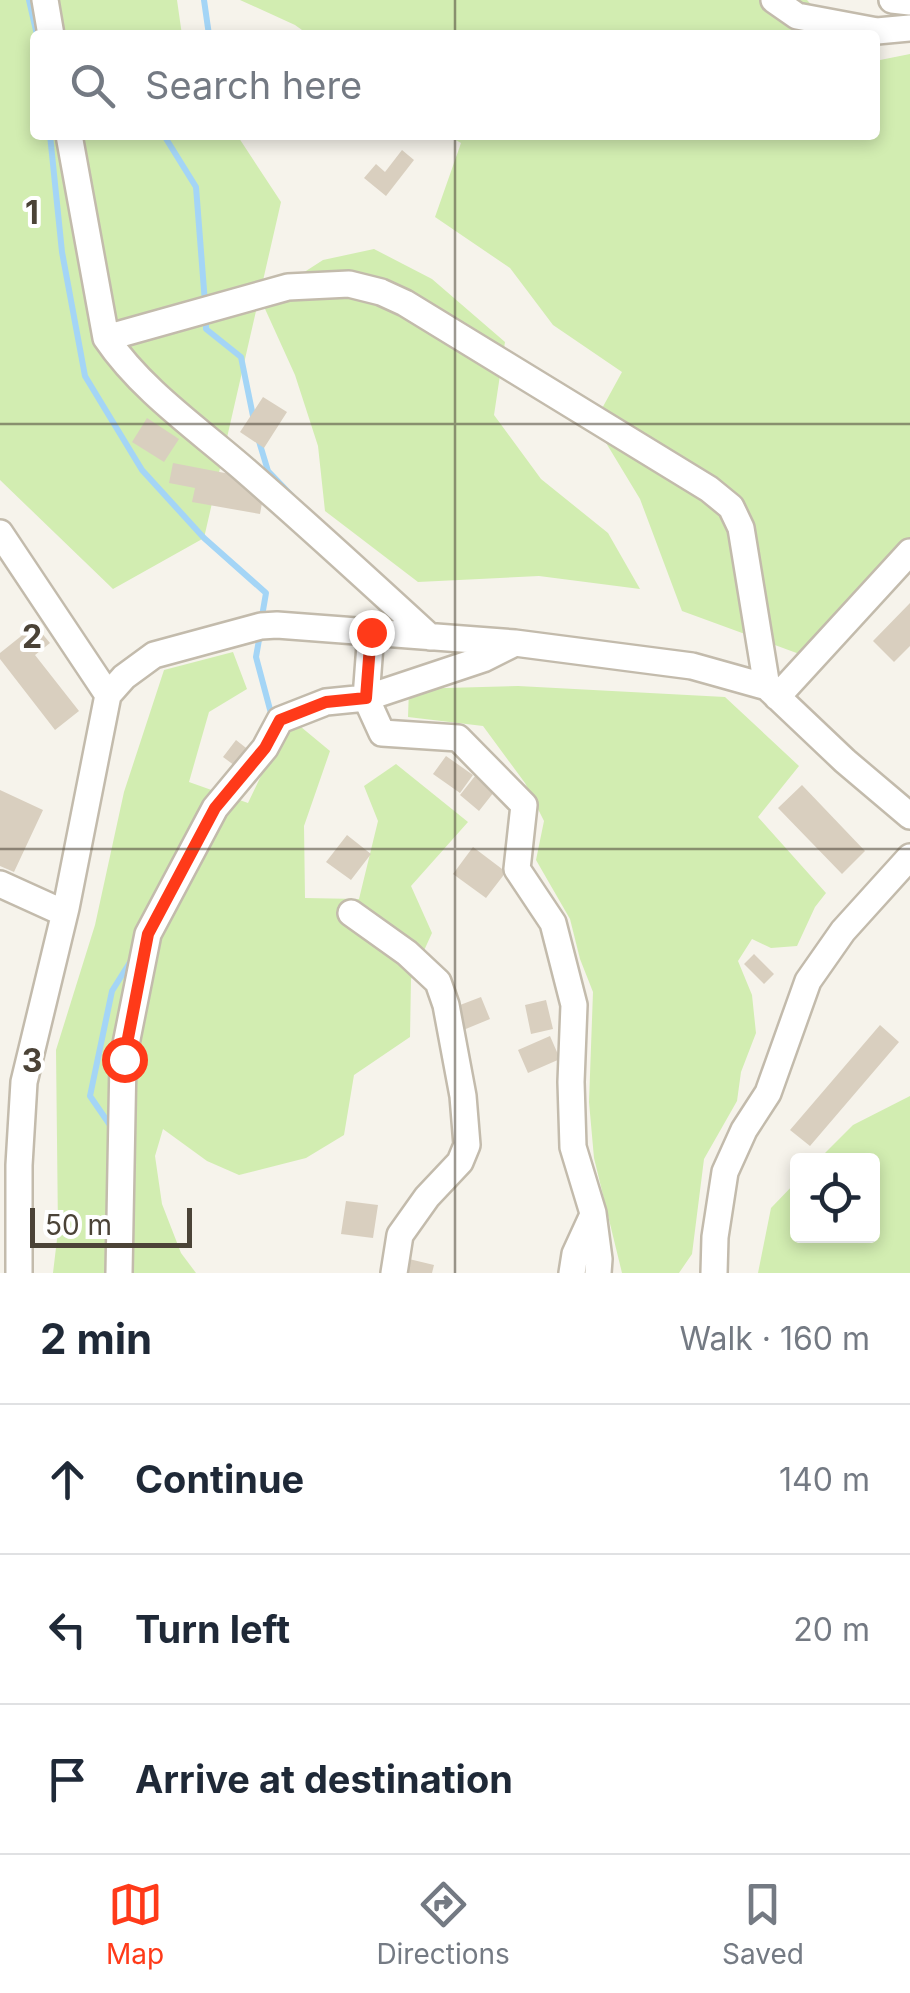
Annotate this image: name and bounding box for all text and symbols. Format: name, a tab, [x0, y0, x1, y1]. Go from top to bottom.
search box	[30, 30, 880, 140]
icon: search	[65, 58, 120, 113]
text: Search here	[145, 62, 362, 108]
text: 1	[25, 193, 39, 232]
route end	[349, 610, 395, 656]
text: 2	[22, 617, 42, 656]
route start	[102, 1037, 148, 1083]
text: 3	[22, 1041, 42, 1080]
map controls	[790, 1153, 880, 1243]
button: locate	[790, 1153, 880, 1243]
scale bar	[30, 1203, 192, 1248]
text: 50 m	[45, 1208, 112, 1242]
text: 2 min	[40, 1313, 152, 1364]
text: Walk · 160 m	[680, 1319, 870, 1358]
icon: ahead	[40, 1452, 95, 1507]
text: Continue	[135, 1456, 304, 1502]
text: 140 m	[779, 1460, 870, 1499]
icon: left	[40, 1602, 95, 1657]
text: Turn left	[135, 1606, 290, 1652]
text: 20 m	[793, 1610, 870, 1649]
icon: arrive	[40, 1752, 95, 1807]
text: Arrive at destination	[135, 1756, 513, 1802]
tab: Map	[106, 1877, 164, 1971]
tab: Directions	[376, 1877, 510, 1971]
tab: Saved	[722, 1877, 804, 1971]

